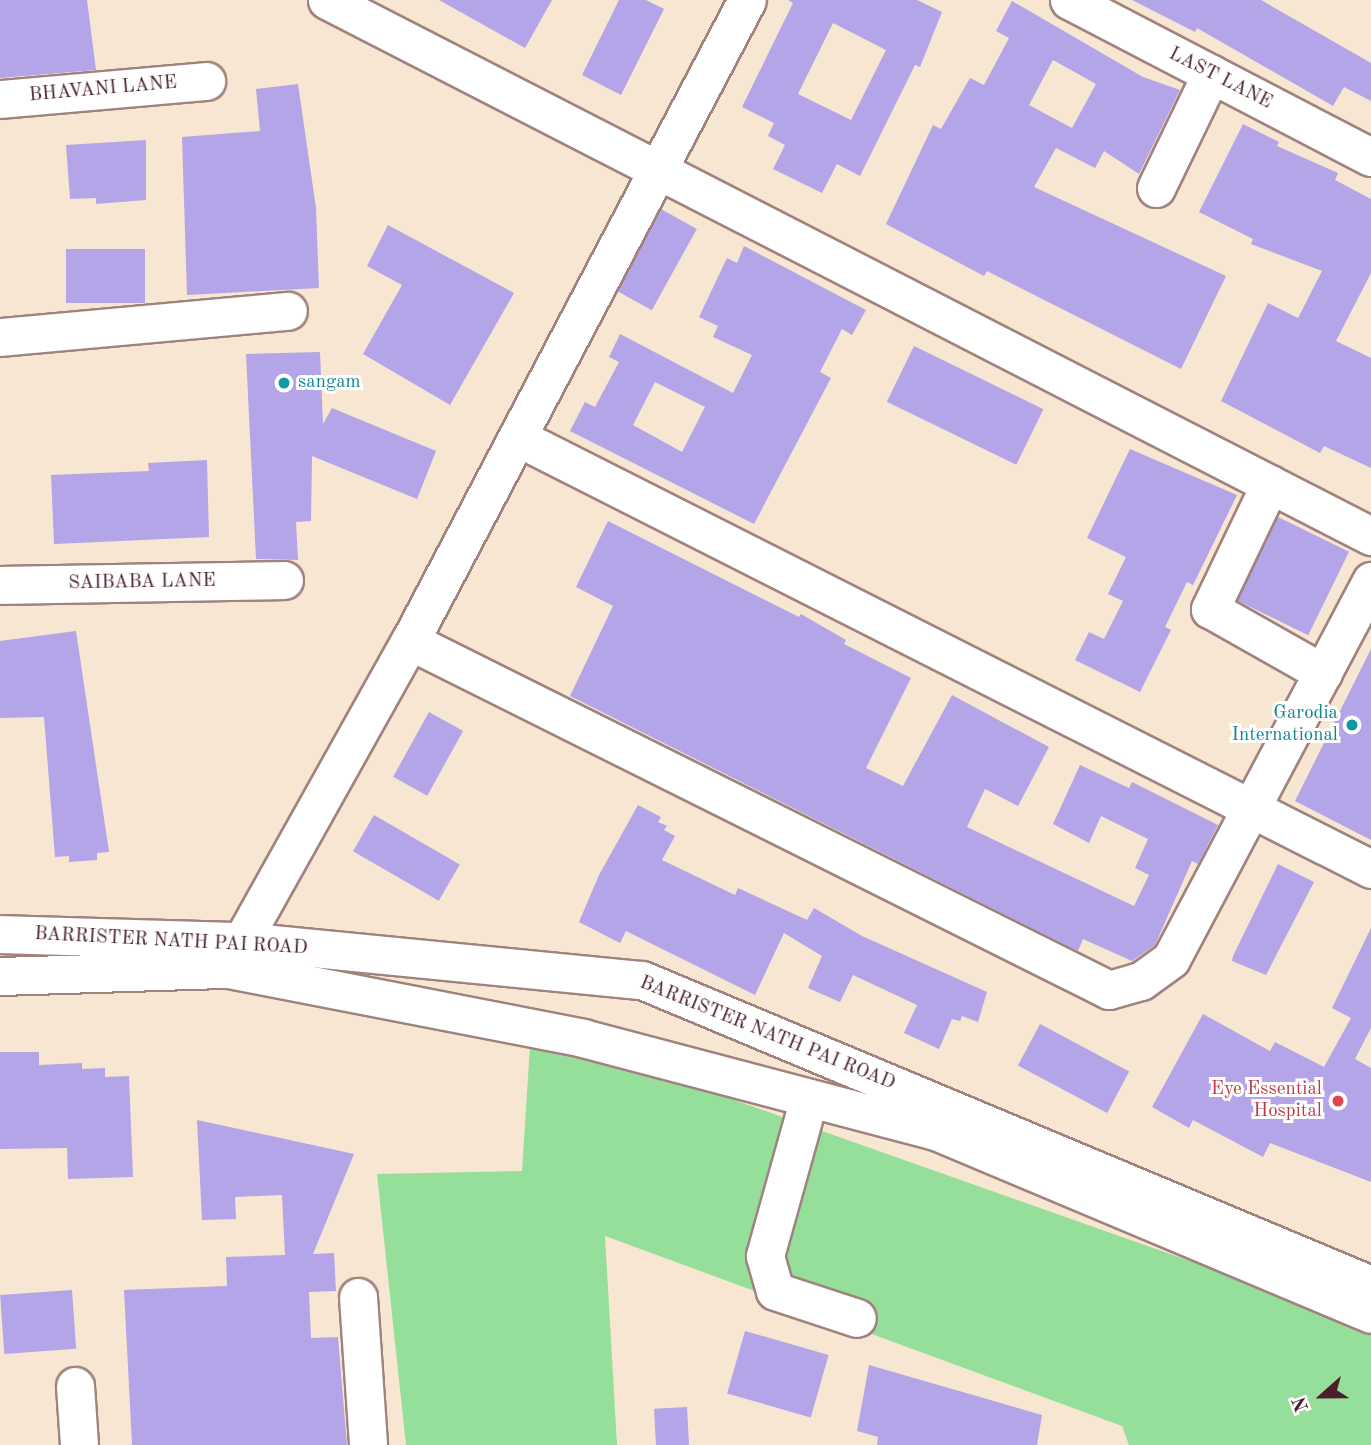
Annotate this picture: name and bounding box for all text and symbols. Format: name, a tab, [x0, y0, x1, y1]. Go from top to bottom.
street label: LAST LANE	[1165, 43, 1275, 115]
street label: BHAVANI LANE	[28, 72, 178, 108]
place label: sangam	[298, 372, 361, 394]
marker: sangam	[276, 375, 292, 391]
street label: SAIBABA LANE	[68, 570, 216, 596]
place label: Garodia International	[1231, 703, 1338, 747]
marker: Garodia International	[1344, 717, 1360, 733]
street label: BARRISTER NATH PAI ROAD	[34, 923, 308, 961]
street label: BARRISTER NATH PAI ROAD	[636, 972, 898, 1096]
place label: Eye Essential Hospital	[1211, 1079, 1322, 1123]
marker: Eye Essential Hospital	[1328, 1091, 1348, 1111]
north arrow	[1287, 1361, 1357, 1431]
text: N	[1290, 1394, 1313, 1414]

